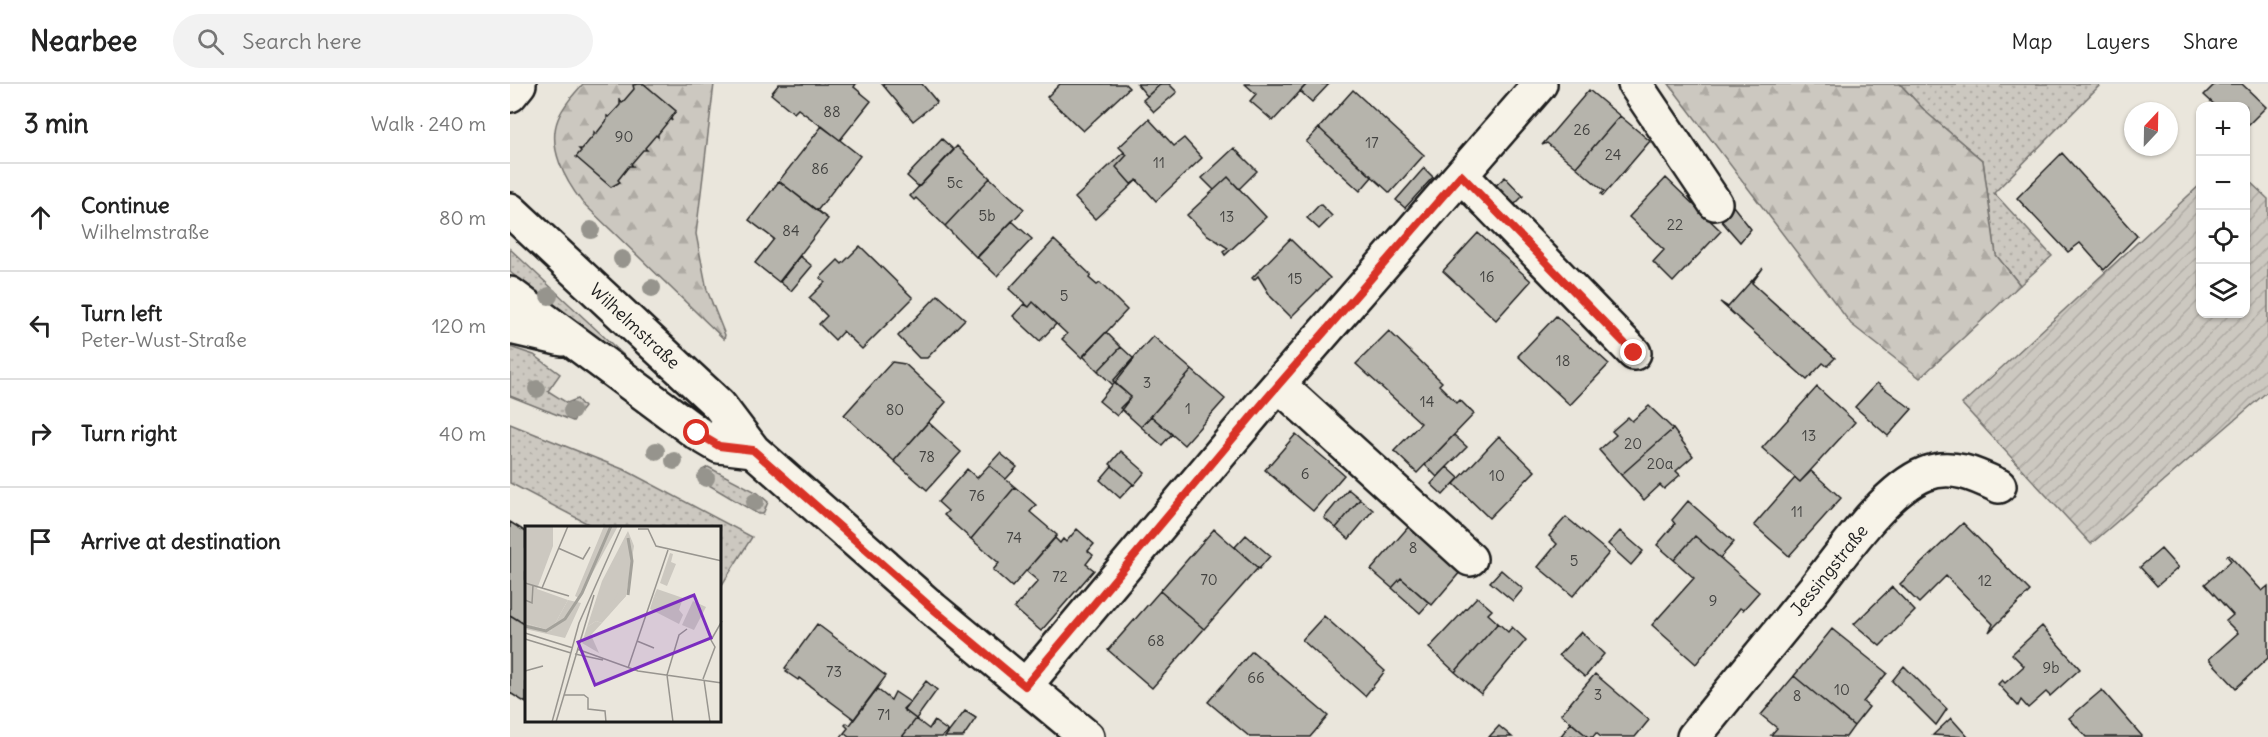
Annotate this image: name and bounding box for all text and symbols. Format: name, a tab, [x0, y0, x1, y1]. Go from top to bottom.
search box	[173, 14, 593, 68]
text: Nearbee	[30, 23, 137, 59]
icon: search	[194, 25, 227, 58]
text: Search here	[242, 27, 362, 55]
text: Map	[2012, 28, 2052, 55]
text: Layers	[2085, 28, 2150, 55]
text: Share	[2183, 28, 2238, 55]
house number: 88	[823, 102, 841, 121]
north arrow	[2124, 102, 2178, 156]
map controls	[2196, 102, 2250, 318]
button: +	[2196, 102, 2250, 156]
text: 3 min	[24, 107, 89, 140]
text: Walk · 240 m	[371, 111, 486, 136]
house number: 26	[1574, 120, 1590, 139]
house number: 90	[615, 127, 633, 146]
house number: 17	[1365, 133, 1379, 152]
house number: 24	[1605, 145, 1622, 164]
house number: 11	[1153, 153, 1165, 172]
button: −	[2196, 156, 2250, 210]
house number: 86	[811, 159, 829, 178]
house number: 5c	[947, 173, 963, 192]
text: Continue	[81, 191, 170, 219]
icon: ahead	[24, 201, 57, 234]
text: 80 m	[439, 205, 486, 230]
house number: 5b	[979, 206, 995, 225]
house number: 13	[1220, 207, 1234, 226]
button: locate	[2196, 210, 2250, 264]
house number: 22	[1667, 215, 1683, 234]
text: Wilhelmstraße	[81, 219, 209, 244]
house number: 84	[782, 221, 800, 240]
button: layers	[2196, 264, 2250, 318]
house number: 16	[1480, 267, 1494, 286]
house number: 15	[1288, 269, 1302, 288]
street label: Wilhelmstraße	[585, 278, 685, 374]
house number: 5	[1060, 286, 1068, 305]
text: Turn left	[81, 299, 162, 327]
icon: left	[24, 309, 57, 342]
text: 120 m	[432, 313, 486, 338]
text: Peter-Wust-Straße	[81, 327, 247, 352]
route end	[1620, 339, 1646, 365]
house number: 18	[1556, 351, 1570, 370]
house number: 3	[1143, 373, 1151, 392]
house number: 14	[1420, 392, 1435, 411]
house number: 1	[1185, 399, 1191, 418]
house number: 80	[886, 400, 904, 419]
icon: right	[24, 417, 57, 450]
text: Turn right	[81, 419, 177, 447]
route start	[683, 419, 709, 445]
text: 40 m	[439, 421, 486, 446]
house number: 13	[1802, 426, 1816, 445]
house number: 20	[1624, 434, 1642, 453]
house number: 78	[919, 447, 935, 466]
house number: 20a	[1647, 454, 1674, 473]
house number: 6	[1301, 464, 1309, 483]
house number: 10	[1489, 466, 1505, 485]
house number: 76	[969, 486, 985, 505]
house number: 11	[1791, 502, 1803, 521]
street label: Jessingstraße	[1785, 520, 1873, 620]
icon: arrive	[24, 525, 57, 558]
inset map	[525, 526, 722, 722]
text: Arrive at destination	[81, 527, 281, 555]
house number: 74	[1006, 528, 1022, 547]
house number: 8	[1409, 538, 1417, 557]
house number: 5	[1570, 551, 1578, 570]
house number: 72	[1052, 567, 1068, 586]
house number: 70	[1200, 570, 1218, 589]
house number: 12	[1978, 571, 1992, 590]
house number: 9	[1709, 591, 1717, 610]
house number: 68	[1147, 631, 1165, 650]
house number: 9b	[2043, 658, 2059, 677]
house number: 73	[826, 662, 842, 681]
house number: 66	[1247, 668, 1265, 687]
house number: 10	[1834, 680, 1850, 699]
house number: 3	[1594, 685, 1602, 704]
house number: 8	[1793, 686, 1801, 705]
house number: 71	[877, 705, 891, 724]

